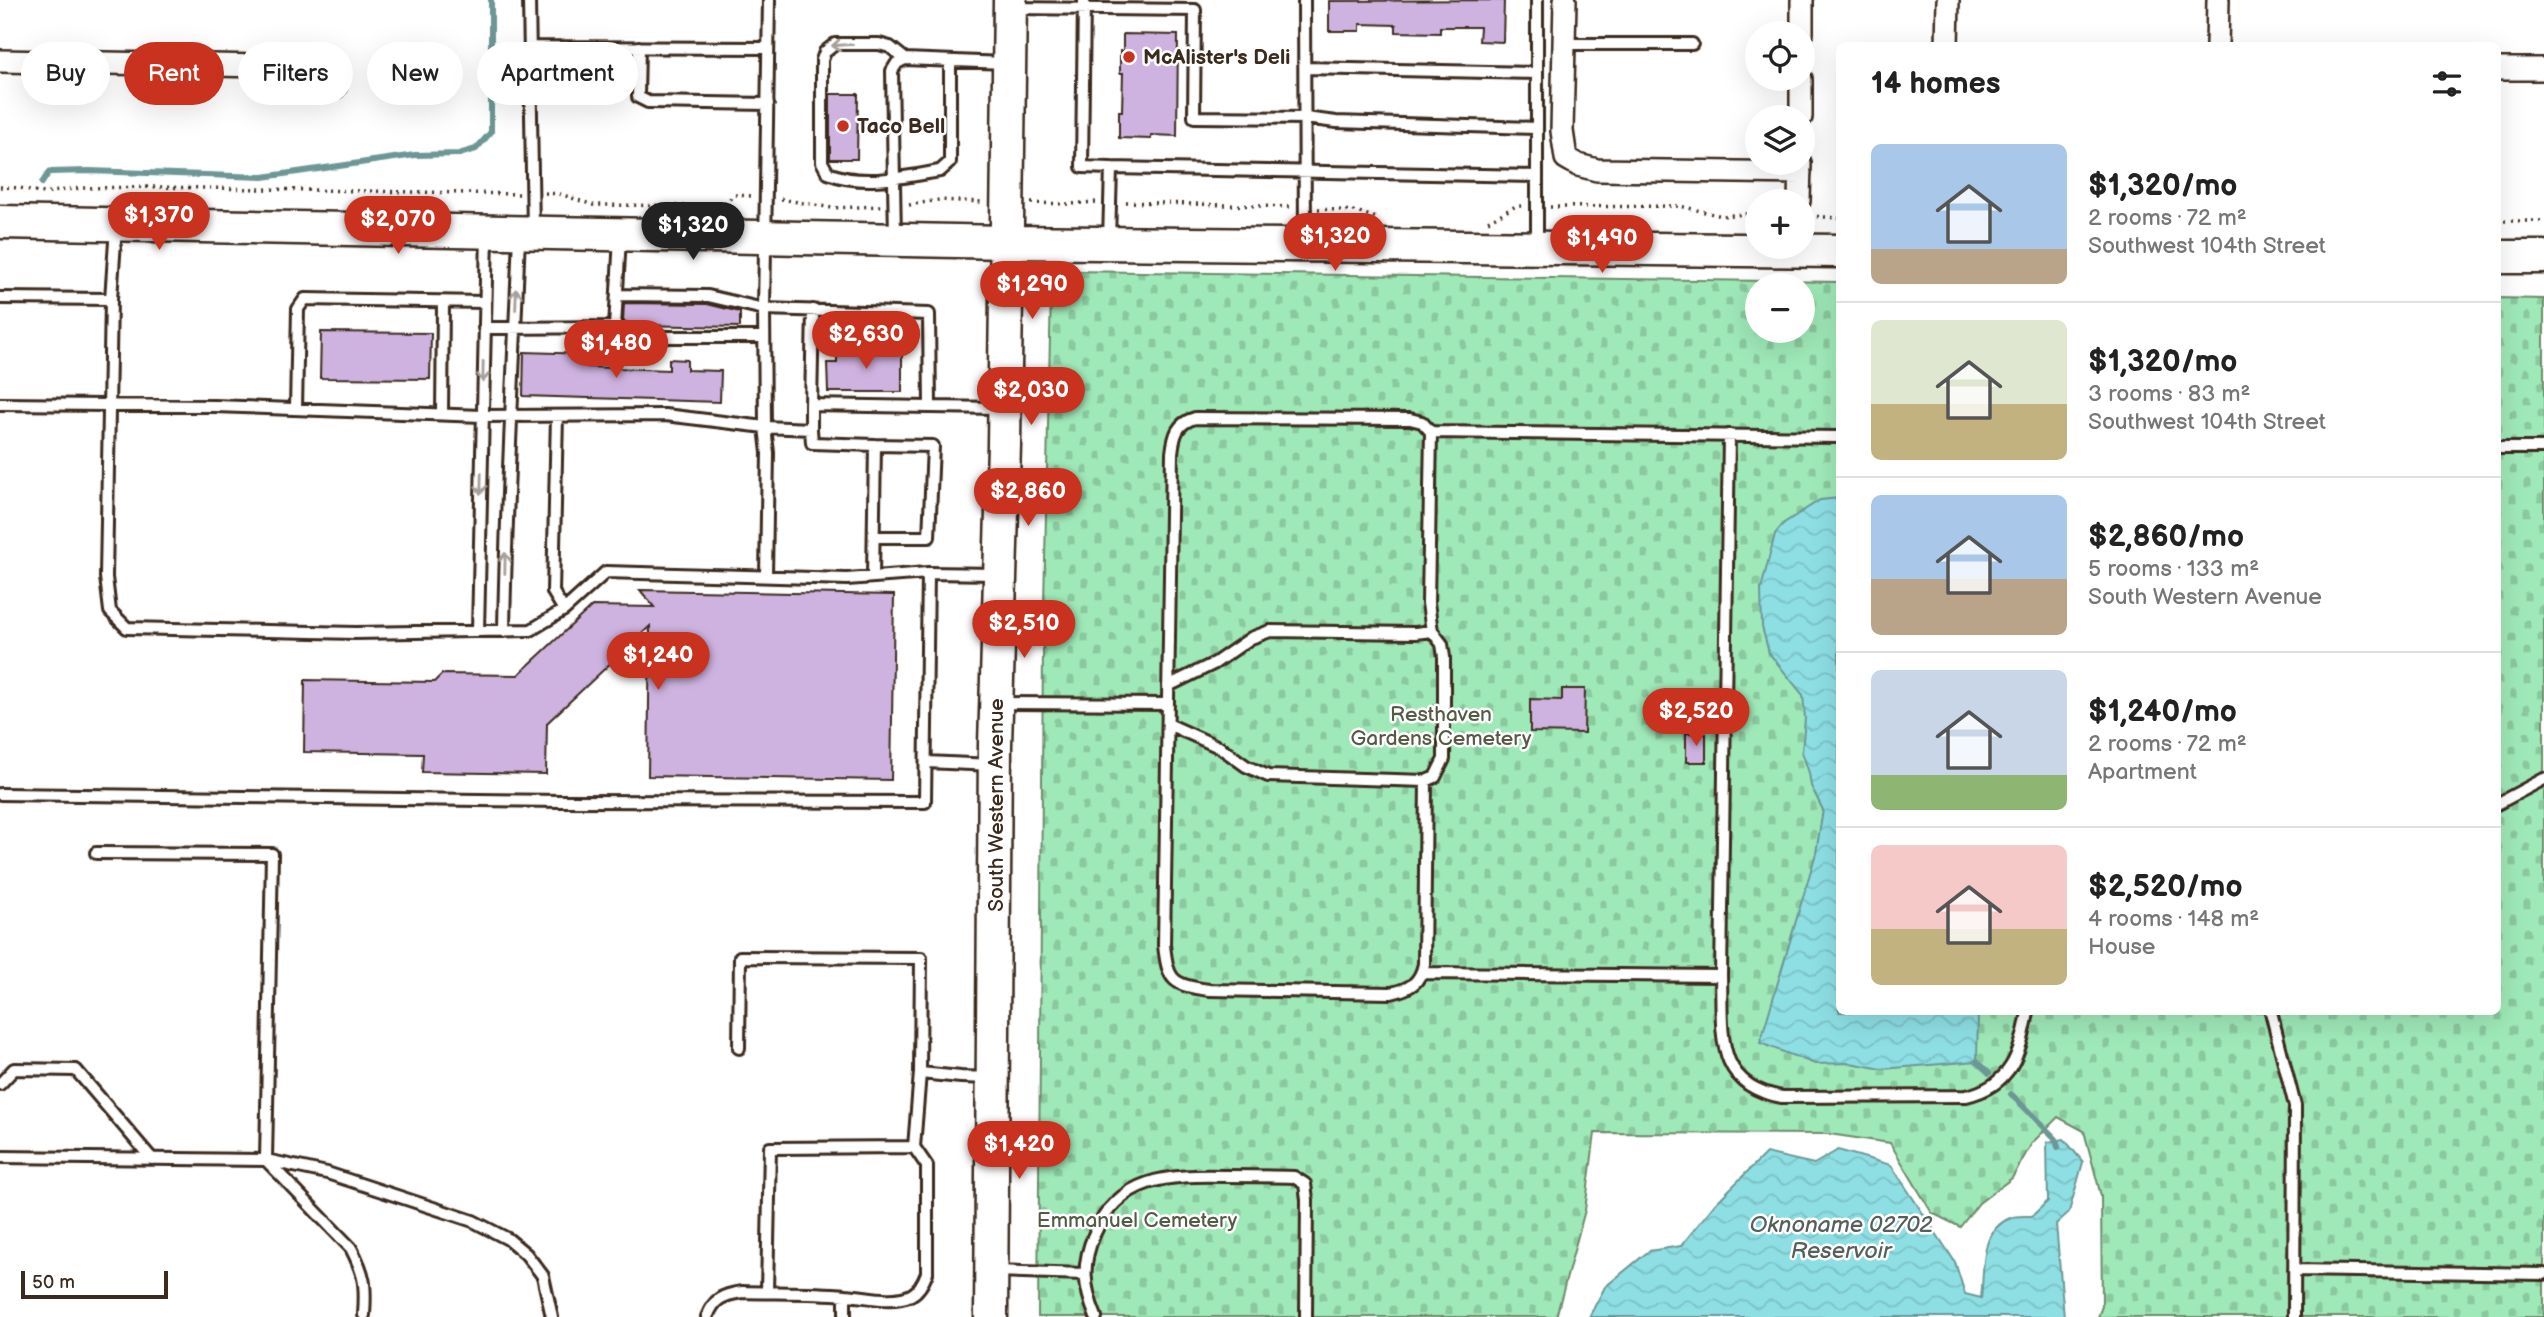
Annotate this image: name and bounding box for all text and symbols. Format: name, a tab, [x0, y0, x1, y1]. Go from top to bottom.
map controls	[1745, 21, 1815, 343]
button: locate	[1745, 21, 1815, 91]
one-way arrow	[831, 39, 854, 52]
chip: Buy	[21, 42, 110, 105]
chip: Rent	[124, 42, 224, 105]
chip: Filters	[238, 42, 353, 105]
chip: New	[367, 42, 463, 105]
chip: Apartment	[477, 42, 638, 105]
place label: McAlister's Deli	[1143, 45, 1290, 70]
marker: McAlister's Deli	[1121, 49, 1137, 65]
icon: filters	[2428, 65, 2466, 103]
text: 14 homes	[1871, 66, 2000, 102]
button: layers	[1745, 105, 1815, 175]
place label: Taco Bell	[857, 114, 945, 139]
marker: Taco Bell	[835, 118, 851, 134]
text: $1,320/mo	[2088, 168, 2237, 204]
icon: home	[1927, 172, 2011, 256]
button: +	[1745, 189, 1815, 259]
pin: $1,370	[102, 192, 216, 252]
pin: $2,070	[341, 196, 455, 256]
text: $1,370	[124, 201, 194, 229]
pin: $1,320	[636, 202, 750, 262]
text: 2 rooms · 72 m²	[2088, 204, 2247, 232]
text: $2,070	[360, 205, 436, 233]
text: $1,320	[657, 211, 729, 239]
pin: $1,320	[1278, 214, 1392, 273]
pin: $1,490	[1545, 216, 1659, 275]
text: $1,320	[1299, 222, 1371, 250]
text: $1,490	[1566, 224, 1638, 252]
text: Southwest 104th Street	[2088, 232, 2326, 260]
pin: $1,290	[975, 262, 1089, 321]
text: $1,290	[996, 270, 1068, 298]
button: −	[1745, 273, 1815, 343]
one-way arrow	[510, 287, 523, 310]
pin: $2,630	[809, 312, 923, 371]
pin: $1,480	[559, 320, 673, 380]
text: $2,630	[828, 320, 904, 348]
text: $1,480	[580, 329, 652, 357]
text: $1,320/mo	[2088, 344, 2237, 380]
icon: home	[1927, 348, 2011, 432]
one-way arrow	[476, 360, 490, 383]
pin: $2,030	[974, 368, 1088, 427]
text: $2,030	[993, 376, 1069, 404]
text: 3 rooms · 83 m²	[2088, 380, 2250, 408]
text: Southwest 104th Street	[2088, 408, 2326, 436]
pin: $2,860	[971, 468, 1085, 528]
one-way arrow	[474, 473, 487, 496]
text: $2,860	[990, 477, 1066, 505]
text: $2,860/mo	[2088, 519, 2244, 555]
icon: home	[1927, 523, 2011, 607]
one-way arrow	[498, 552, 512, 575]
text: 5 rooms · 133 m²	[2088, 555, 2259, 583]
text: South Western Avenue	[2088, 583, 2322, 611]
pin: $2,510	[967, 600, 1081, 660]
text: $2,510	[988, 609, 1060, 637]
pin: $1,240	[601, 632, 715, 692]
text: $1,240	[623, 641, 693, 669]
pin: $2,520	[1639, 688, 1753, 748]
text: $1,240/mo	[2088, 694, 2237, 730]
text: $2,520	[1658, 697, 1734, 725]
street label: South Western Avenue	[984, 698, 1009, 912]
icon: home	[1927, 698, 2011, 782]
park label: Resthaven Gardens Cemetery	[1351, 702, 1532, 751]
text: 2 rooms · 72 m²	[2088, 730, 2247, 758]
text: Apartment	[2088, 758, 2197, 786]
text: $2,520/mo	[2088, 869, 2243, 905]
icon: home	[1927, 873, 2011, 957]
text: 4 rooms · 148 m²	[2088, 905, 2259, 933]
text: House	[2088, 933, 2155, 961]
pin: $1,420	[962, 1122, 1076, 1181]
text: $1,420	[983, 1130, 1055, 1158]
park label: Emmanuel Cemetery	[1037, 1208, 1238, 1233]
water label: Oknoname 02702 Reservoir	[1749, 1211, 1933, 1265]
scale bar	[21, 1268, 168, 1300]
text: 50 m	[32, 1271, 75, 1294]

